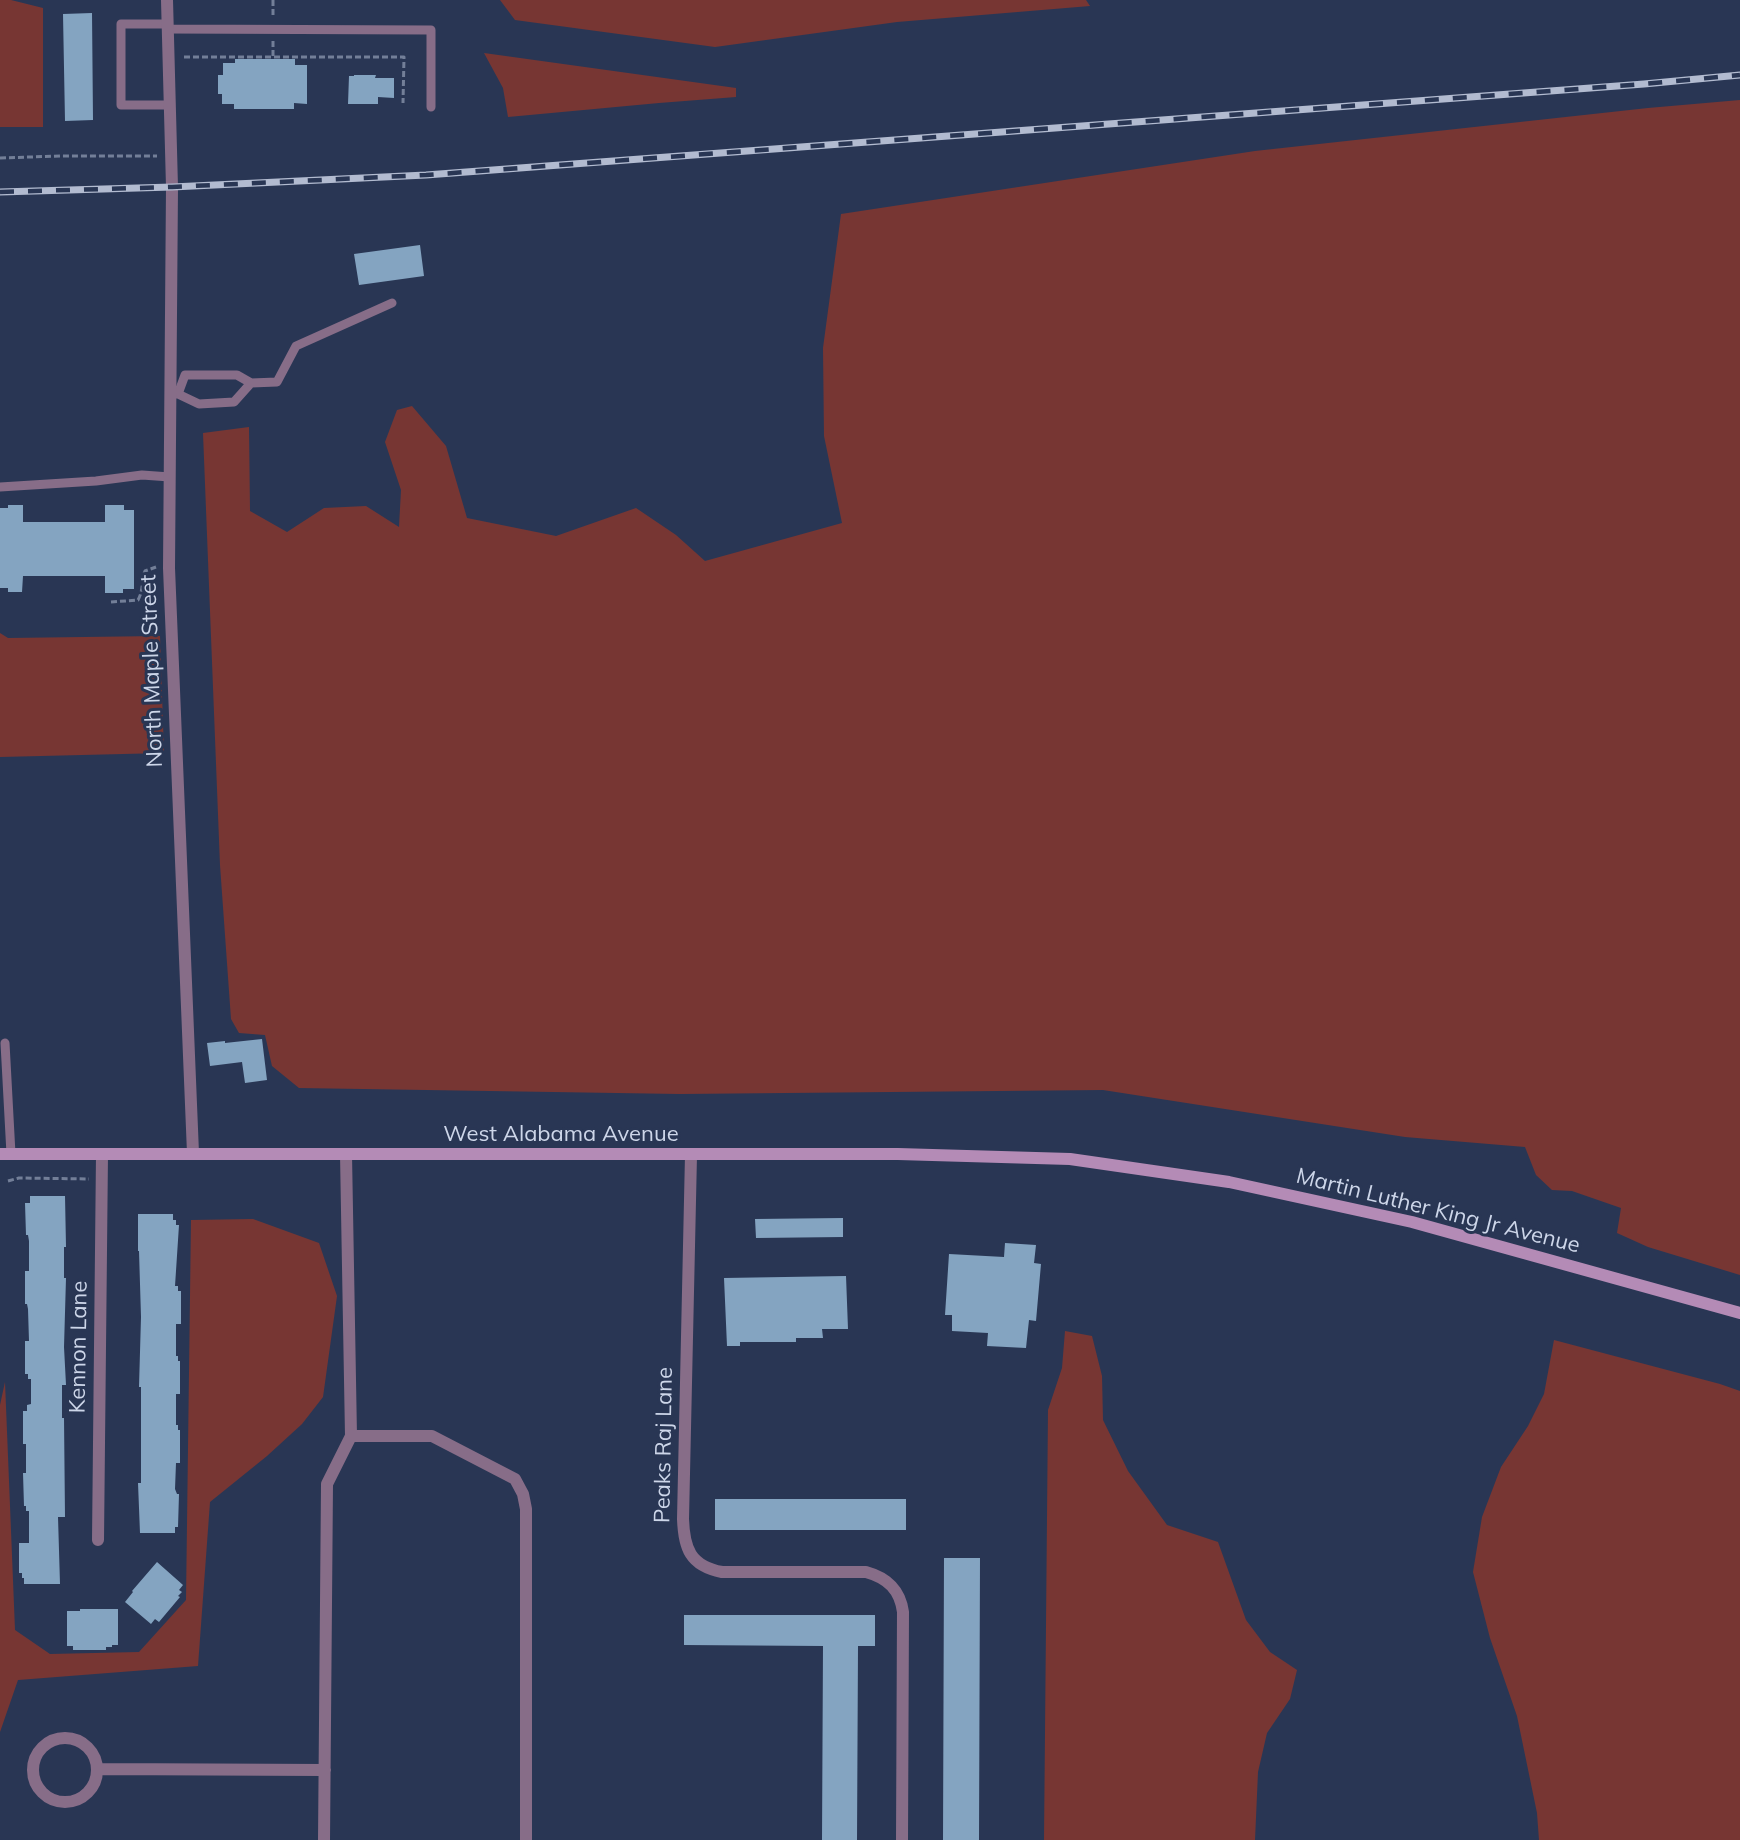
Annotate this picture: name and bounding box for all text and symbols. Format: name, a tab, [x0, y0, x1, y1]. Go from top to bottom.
street label: North Maple Street	[135, 574, 169, 768]
street label: West Alabama Avenue	[443, 1121, 679, 1147]
street label: Martin Luther King Jr Avenue	[1293, 1163, 1583, 1259]
street label: Kennon Lane	[65, 1280, 93, 1414]
street label: Peaks Raj Lane	[649, 1367, 679, 1523]

